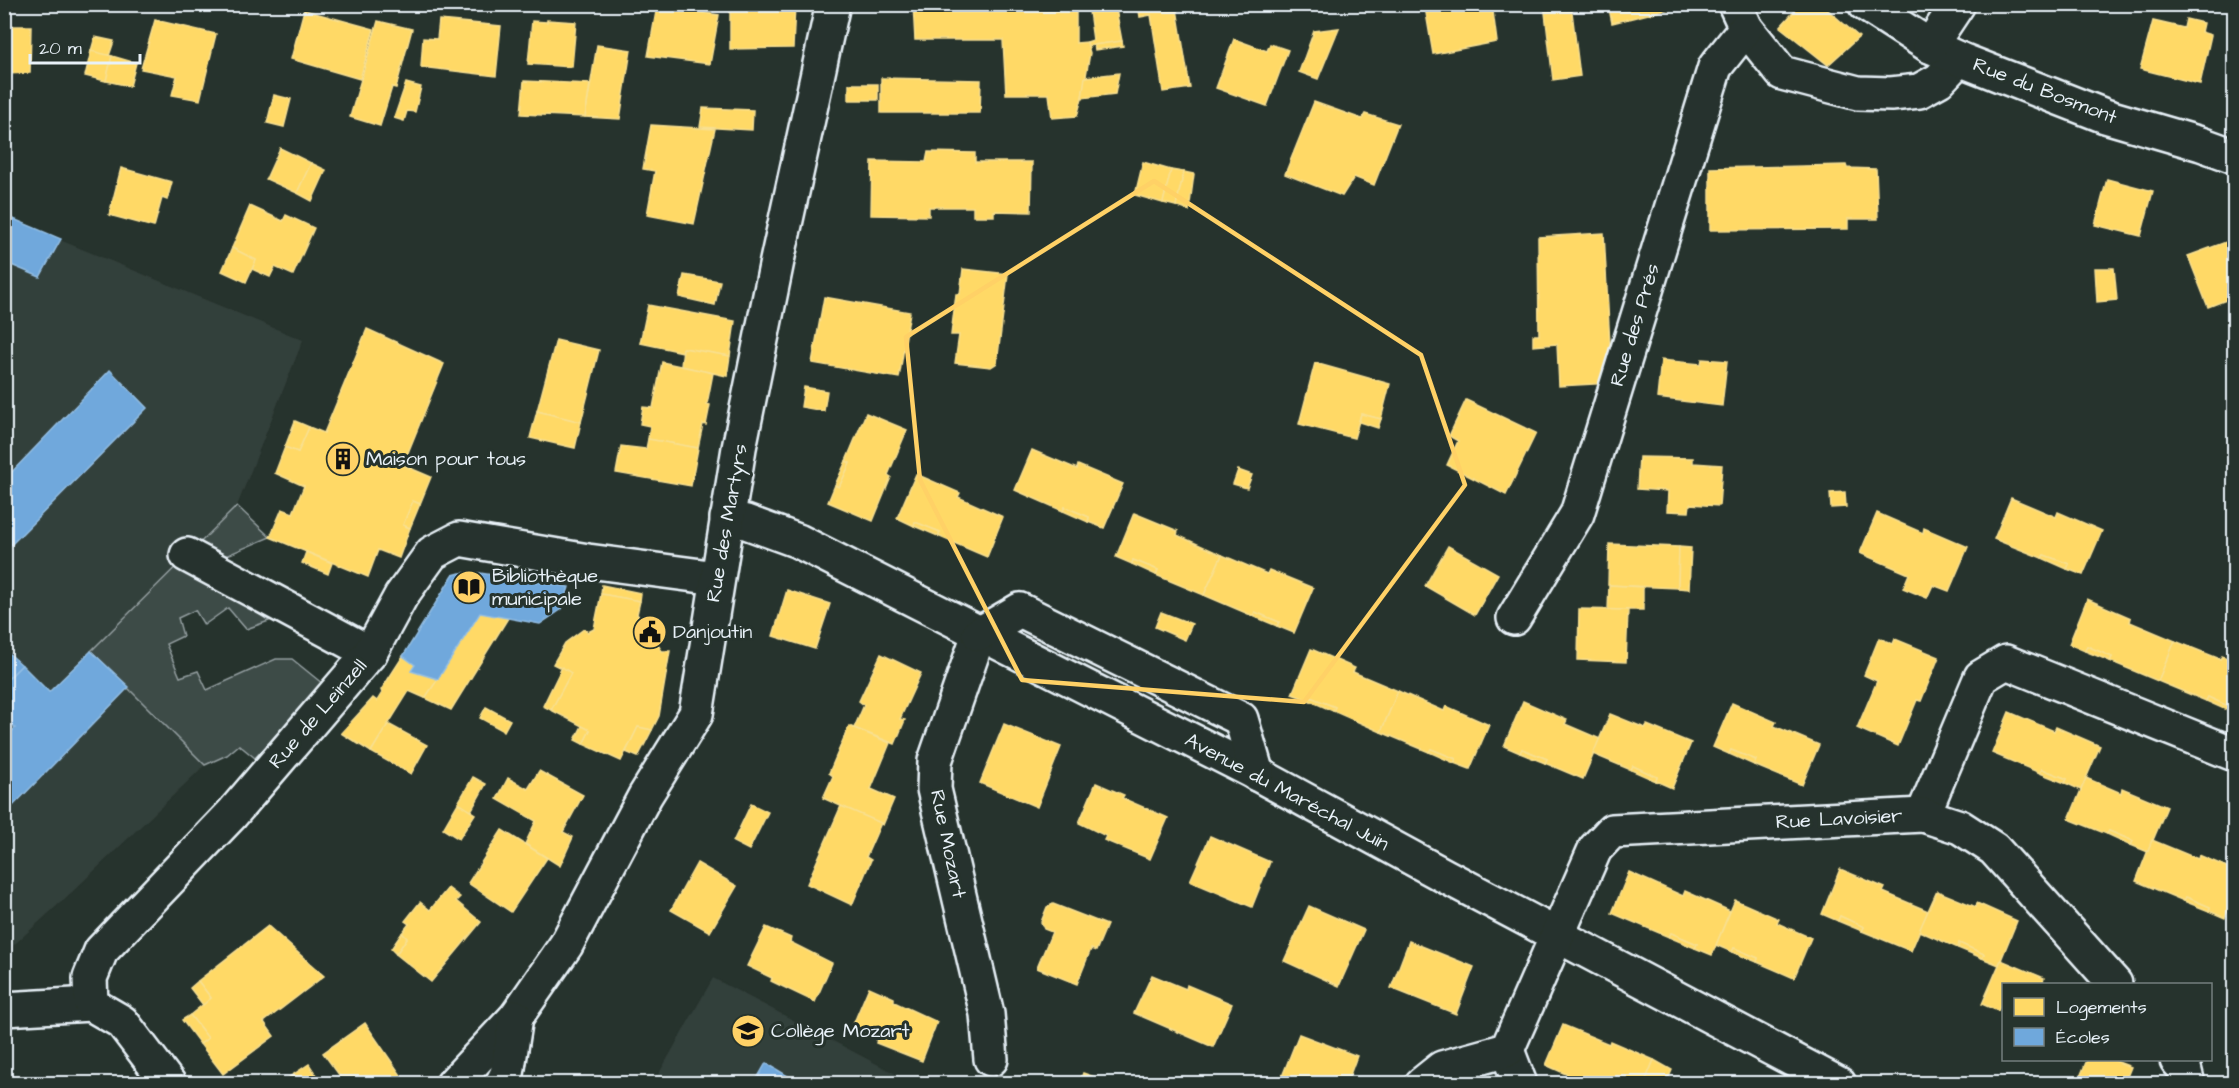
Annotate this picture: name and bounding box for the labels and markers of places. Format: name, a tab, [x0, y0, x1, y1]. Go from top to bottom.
building icon: Maison pour tous	[325, 441, 361, 477]
place label: Maison pour tous	[366, 445, 526, 473]
place label: Bibliothèque municipale	[492, 562, 598, 613]
library icon: Bibliothèque municipale	[451, 569, 487, 605]
public building icon: Danjoutin	[632, 614, 668, 650]
place label: Danjoutin	[673, 618, 752, 646]
school or university icon: Collège Mozart	[730, 1013, 766, 1049]
place label: Collège Mozart	[771, 1017, 910, 1046]

